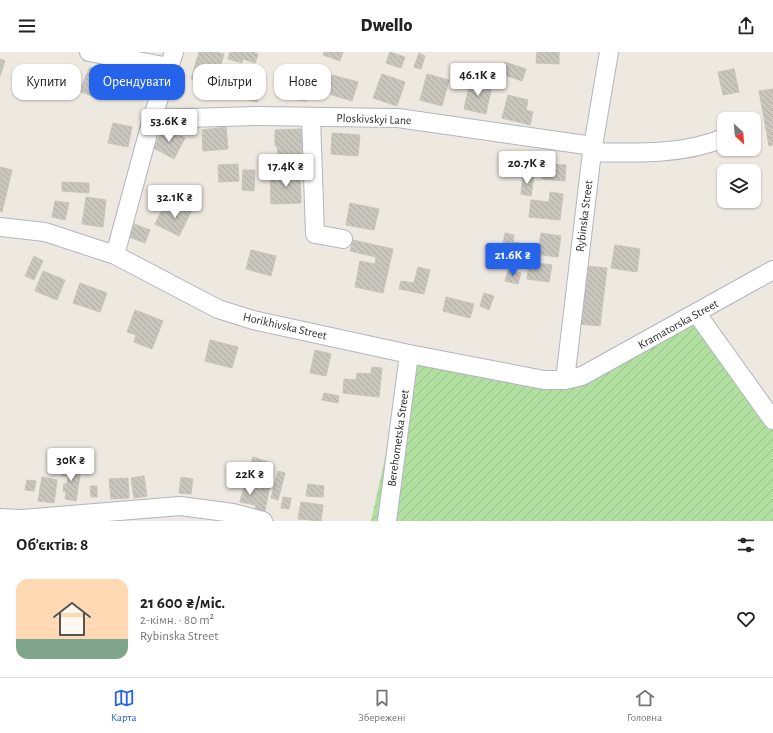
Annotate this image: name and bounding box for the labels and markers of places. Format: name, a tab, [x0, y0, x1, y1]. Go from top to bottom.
pin: 46.1K ₴	[441, 63, 515, 97]
pin: 53.6K ₴	[132, 109, 206, 143]
pin: 20.7K ₴	[490, 151, 564, 185]
pin: 17.4K ₴	[249, 154, 323, 188]
pin: 32.1K ₴	[138, 185, 212, 219]
pin: 21.6K ₴	[476, 243, 550, 277]
pin: 30K ₴	[43, 448, 99, 482]
pin: 22K ₴	[222, 462, 278, 496]

